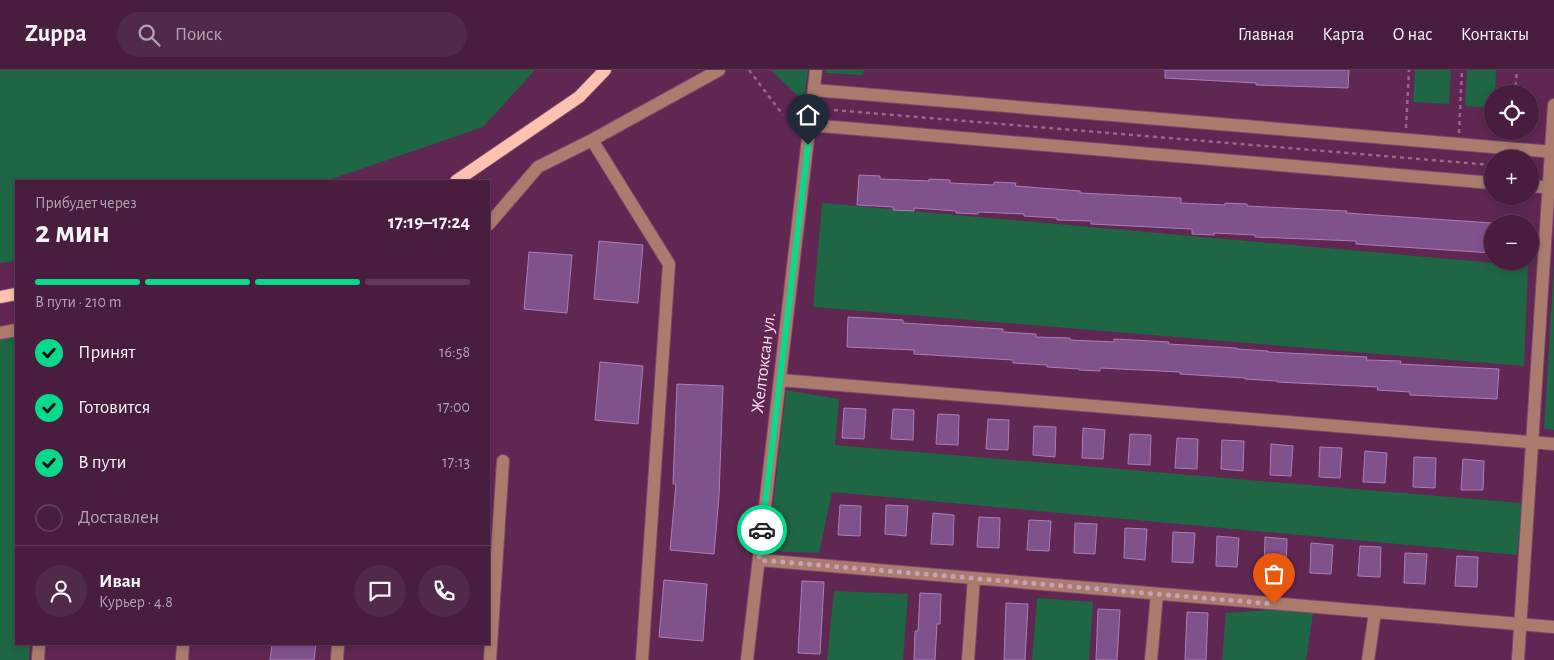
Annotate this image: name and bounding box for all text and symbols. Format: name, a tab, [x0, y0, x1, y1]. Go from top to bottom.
search box	[117, 12, 467, 57]
icon: search	[135, 21, 163, 49]
text: Zuppa	[25, 22, 87, 46]
text: Поиск	[175, 25, 222, 44]
text: Главная	[1238, 26, 1294, 44]
text: Карта	[1322, 26, 1364, 44]
text: О нас	[1392, 26, 1433, 44]
text: Контакты	[1461, 26, 1529, 44]
map controls	[1484, 85, 1539, 270]
button: locate	[1484, 85, 1539, 140]
pin	[787, 94, 829, 145]
icon: home	[794, 101, 822, 129]
button: +	[1484, 150, 1539, 205]
text: Прибудет через	[35, 195, 137, 211]
text: 17:19–17:24	[388, 213, 470, 232]
button: −	[1484, 215, 1539, 270]
text: 2 мин	[35, 216, 110, 248]
text: В пути · 210 m	[35, 294, 122, 310]
street label: Желтоксан ул.	[749, 312, 779, 414]
icon: check	[35, 339, 63, 367]
text: Принят	[78, 343, 135, 362]
text: 16:58	[439, 344, 470, 360]
icon: check	[35, 394, 63, 422]
text: Готовится	[78, 398, 151, 417]
text: 17:00	[437, 399, 470, 415]
icon: check	[35, 449, 63, 477]
text: В пути	[78, 453, 127, 472]
text: 17:13	[442, 454, 470, 470]
courier	[737, 505, 787, 555]
text: Доставлен	[78, 508, 159, 527]
icon: car	[748, 516, 776, 544]
pin	[1253, 553, 1295, 604]
icon: bag	[1260, 560, 1288, 588]
button: person	[35, 565, 87, 617]
button: chat	[354, 565, 406, 617]
button: phone	[418, 565, 470, 617]
text: Иван	[99, 572, 141, 591]
text: Курьер · 4.8	[99, 594, 173, 610]

